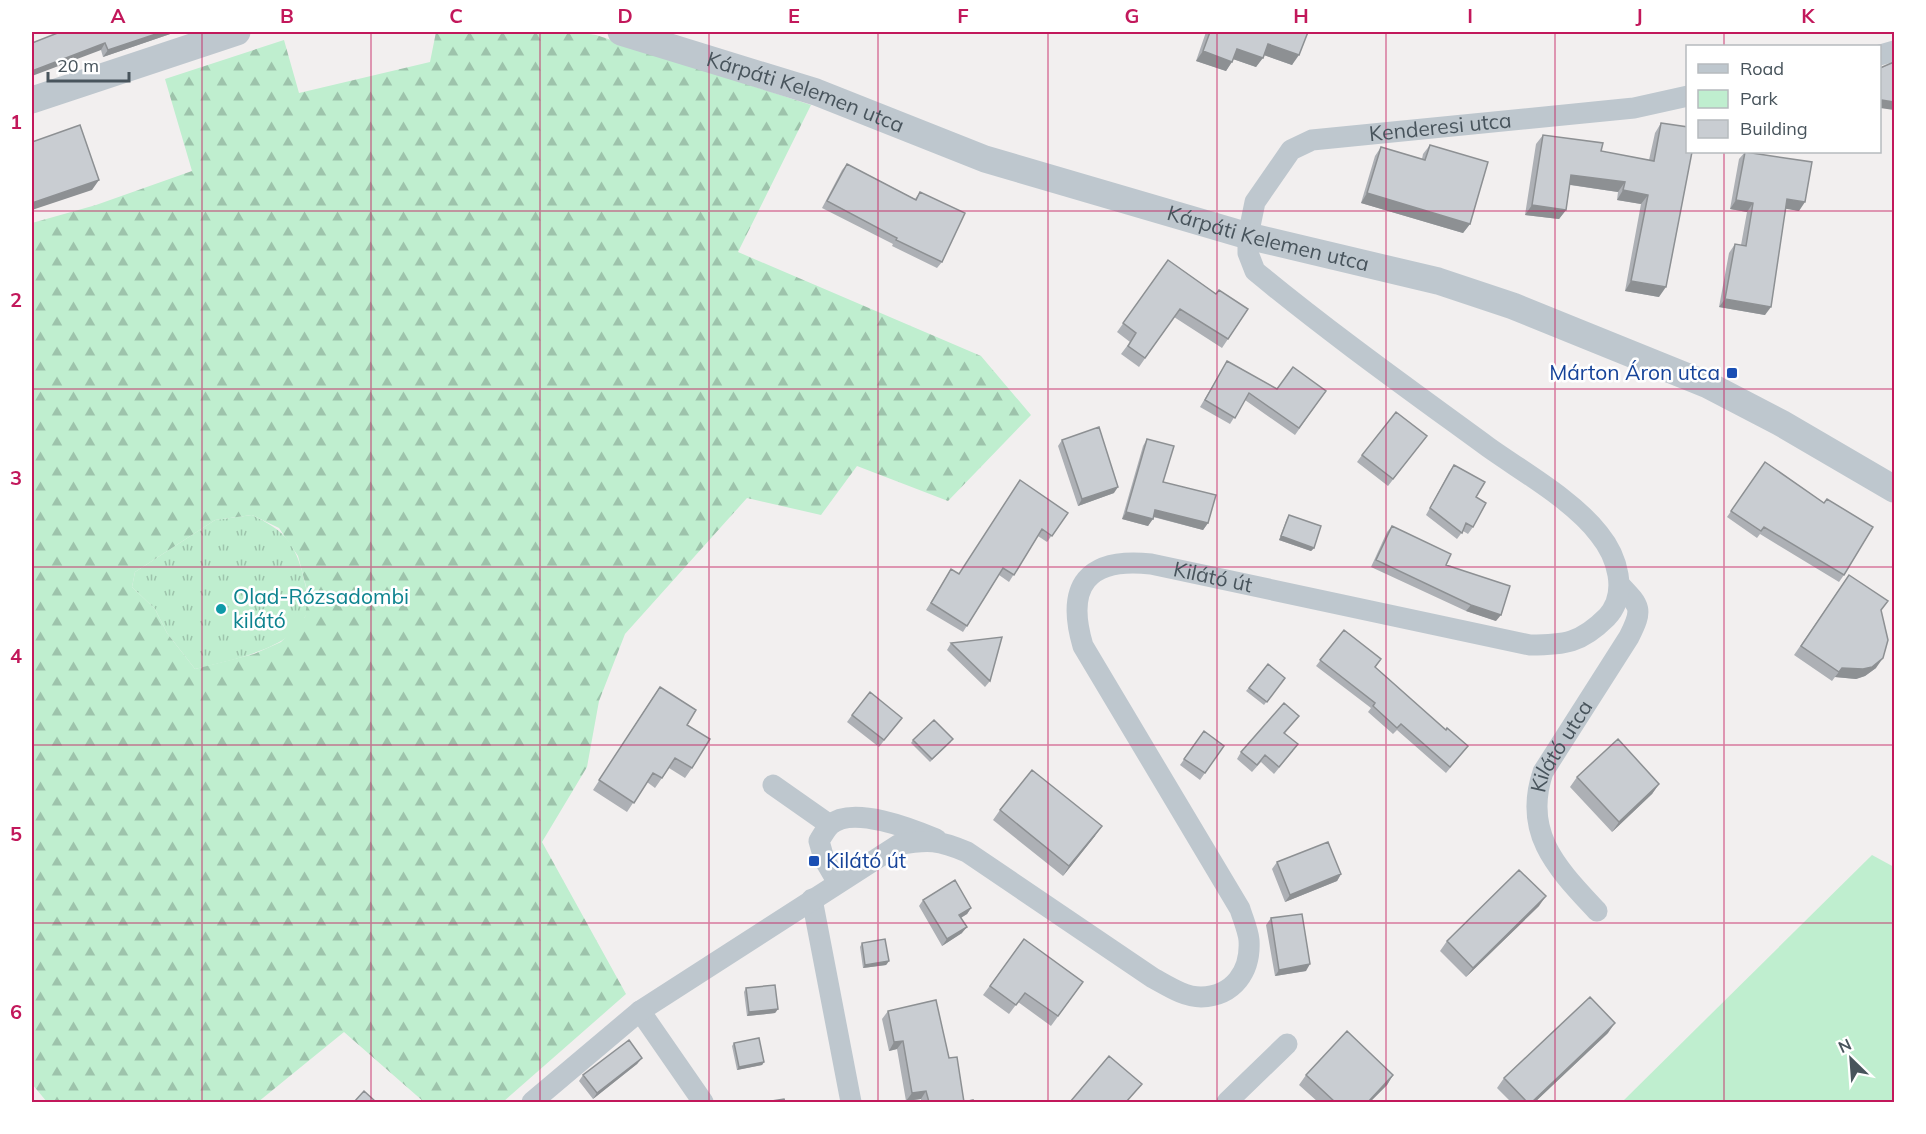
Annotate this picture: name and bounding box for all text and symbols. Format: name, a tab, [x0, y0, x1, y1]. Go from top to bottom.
text: A	[111, 3, 126, 28]
text: B	[280, 3, 294, 28]
text: C	[449, 3, 463, 28]
text: D	[617, 3, 633, 28]
text: E	[788, 3, 800, 28]
text: F	[957, 3, 969, 28]
text: G	[1125, 3, 1139, 28]
text: H	[1293, 3, 1309, 28]
text: I	[1467, 3, 1473, 28]
text: J	[1635, 3, 1643, 28]
text: K	[1801, 3, 1815, 28]
scale bar	[48, 45, 129, 83]
street label: Kárpáti Kelemen utca	[704, 45, 908, 138]
legend	[1686, 45, 1881, 153]
text: 20 m	[57, 54, 99, 77]
text: Road	[1740, 57, 1784, 80]
text: Park	[1740, 87, 1779, 110]
street label: Kenderesi utca	[1368, 106, 1513, 146]
text: 1	[10, 109, 22, 134]
text: Building	[1740, 117, 1808, 140]
street label: Kárpáti Kelemen utca	[1164, 199, 1372, 276]
text: 2	[10, 287, 22, 312]
place label: Márton Áron utca	[1549, 359, 1720, 385]
marker: Márton Áron utca	[1725, 366, 1739, 380]
text: 3	[10, 465, 22, 490]
street label: Kilátó út	[1171, 555, 1255, 597]
place label: Olad-Rózsadombi kilátó	[233, 583, 409, 633]
marker: Olad-Rózsadombi kilátó	[214, 602, 228, 616]
text: 4	[10, 643, 22, 668]
street label: Kilátó utca	[1524, 695, 1597, 794]
text: 5	[10, 821, 22, 846]
place label: Kilátó út	[826, 847, 906, 873]
marker: Kilátó út	[807, 854, 821, 868]
text: 6	[10, 999, 22, 1024]
north arrow	[1821, 1029, 1881, 1089]
text: N	[1835, 1034, 1854, 1057]

